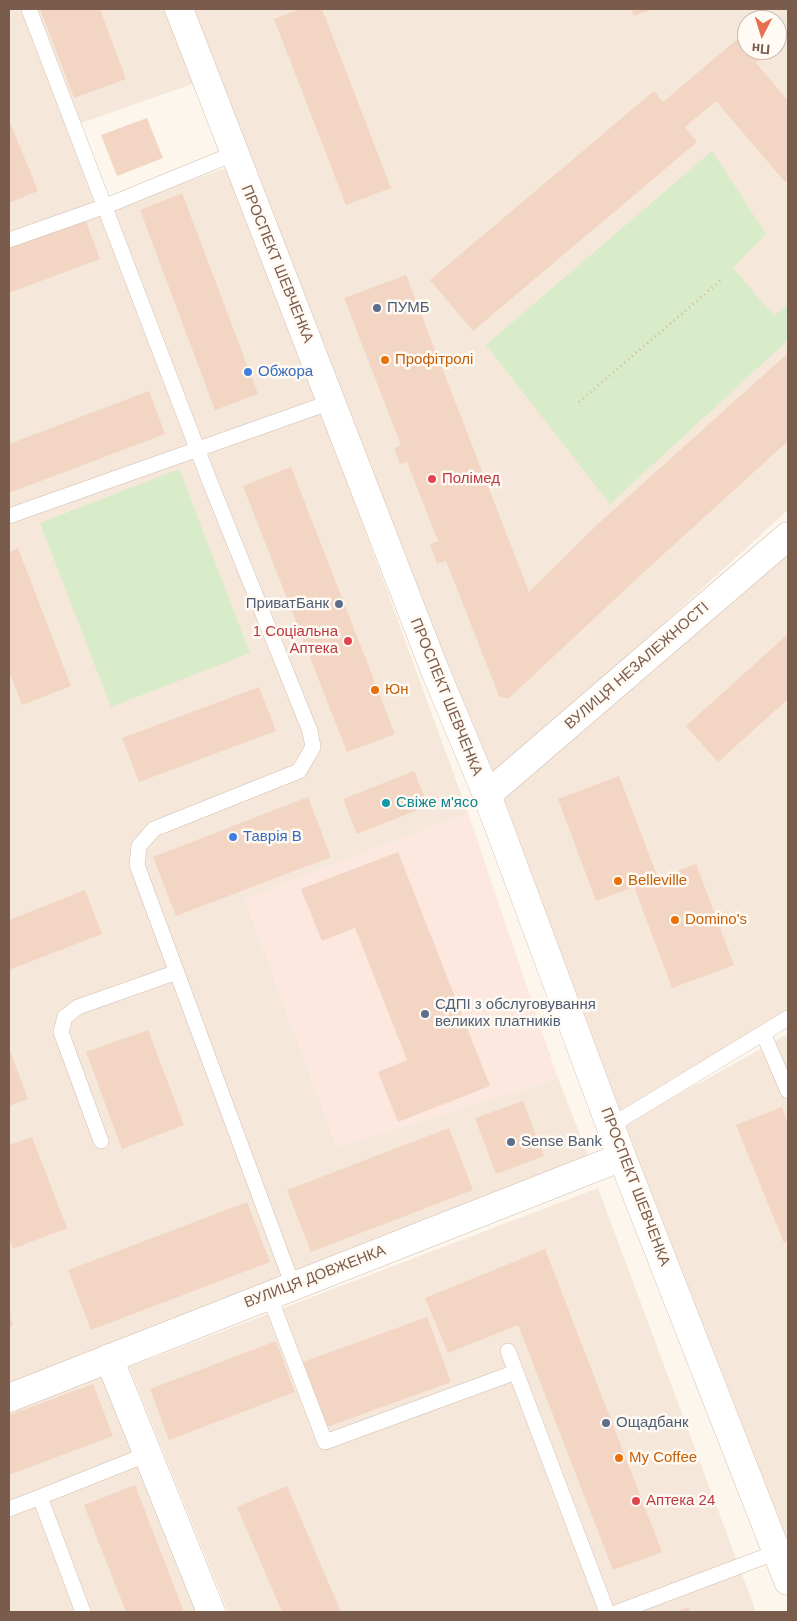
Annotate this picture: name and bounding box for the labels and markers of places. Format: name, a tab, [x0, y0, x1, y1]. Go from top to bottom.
place label: ПУМБ	[387, 299, 430, 317]
marker: ПУМБ	[371, 302, 383, 314]
place label: Профітролі	[395, 351, 473, 369]
marker: Профітролі	[379, 354, 391, 366]
place label: Обжора	[258, 363, 313, 381]
marker: Обжора	[242, 366, 254, 378]
place label: Полімед	[442, 470, 500, 488]
marker: Полімед	[426, 473, 438, 485]
place label: ПриватБанк	[246, 595, 329, 613]
marker: ПриватБанк	[333, 598, 345, 610]
place label: 1 Соціальна Аптека	[253, 623, 338, 658]
marker: 1 Соціальна Аптека	[342, 635, 354, 647]
place label: Юн	[385, 681, 408, 699]
marker: Юн	[369, 684, 381, 696]
place label: Свіже м'ясо	[396, 794, 478, 812]
marker: Свіже м'ясо	[380, 797, 392, 809]
place label: Таврія В	[243, 828, 302, 846]
marker: Таврія В	[227, 831, 239, 843]
place label: Belleville	[628, 872, 687, 890]
marker: Belleville	[612, 875, 624, 887]
place label: Domino's	[685, 911, 747, 929]
marker: Domino's	[669, 914, 681, 926]
place label: СДПІ з обслуговування великих платників	[435, 996, 596, 1031]
marker: СДПІ з обслуговування великих платників	[419, 1008, 431, 1020]
place label: Sense Bank	[521, 1133, 602, 1151]
marker: Sense Bank	[505, 1136, 517, 1148]
place label: Ощадбанк	[616, 1414, 689, 1432]
marker: Ощадбанк	[600, 1417, 612, 1429]
place label: My Coffee	[629, 1449, 697, 1467]
marker: My Coffee	[613, 1452, 625, 1464]
place label: Аптека 24	[646, 1492, 715, 1510]
marker: Аптека 24	[630, 1495, 642, 1507]

